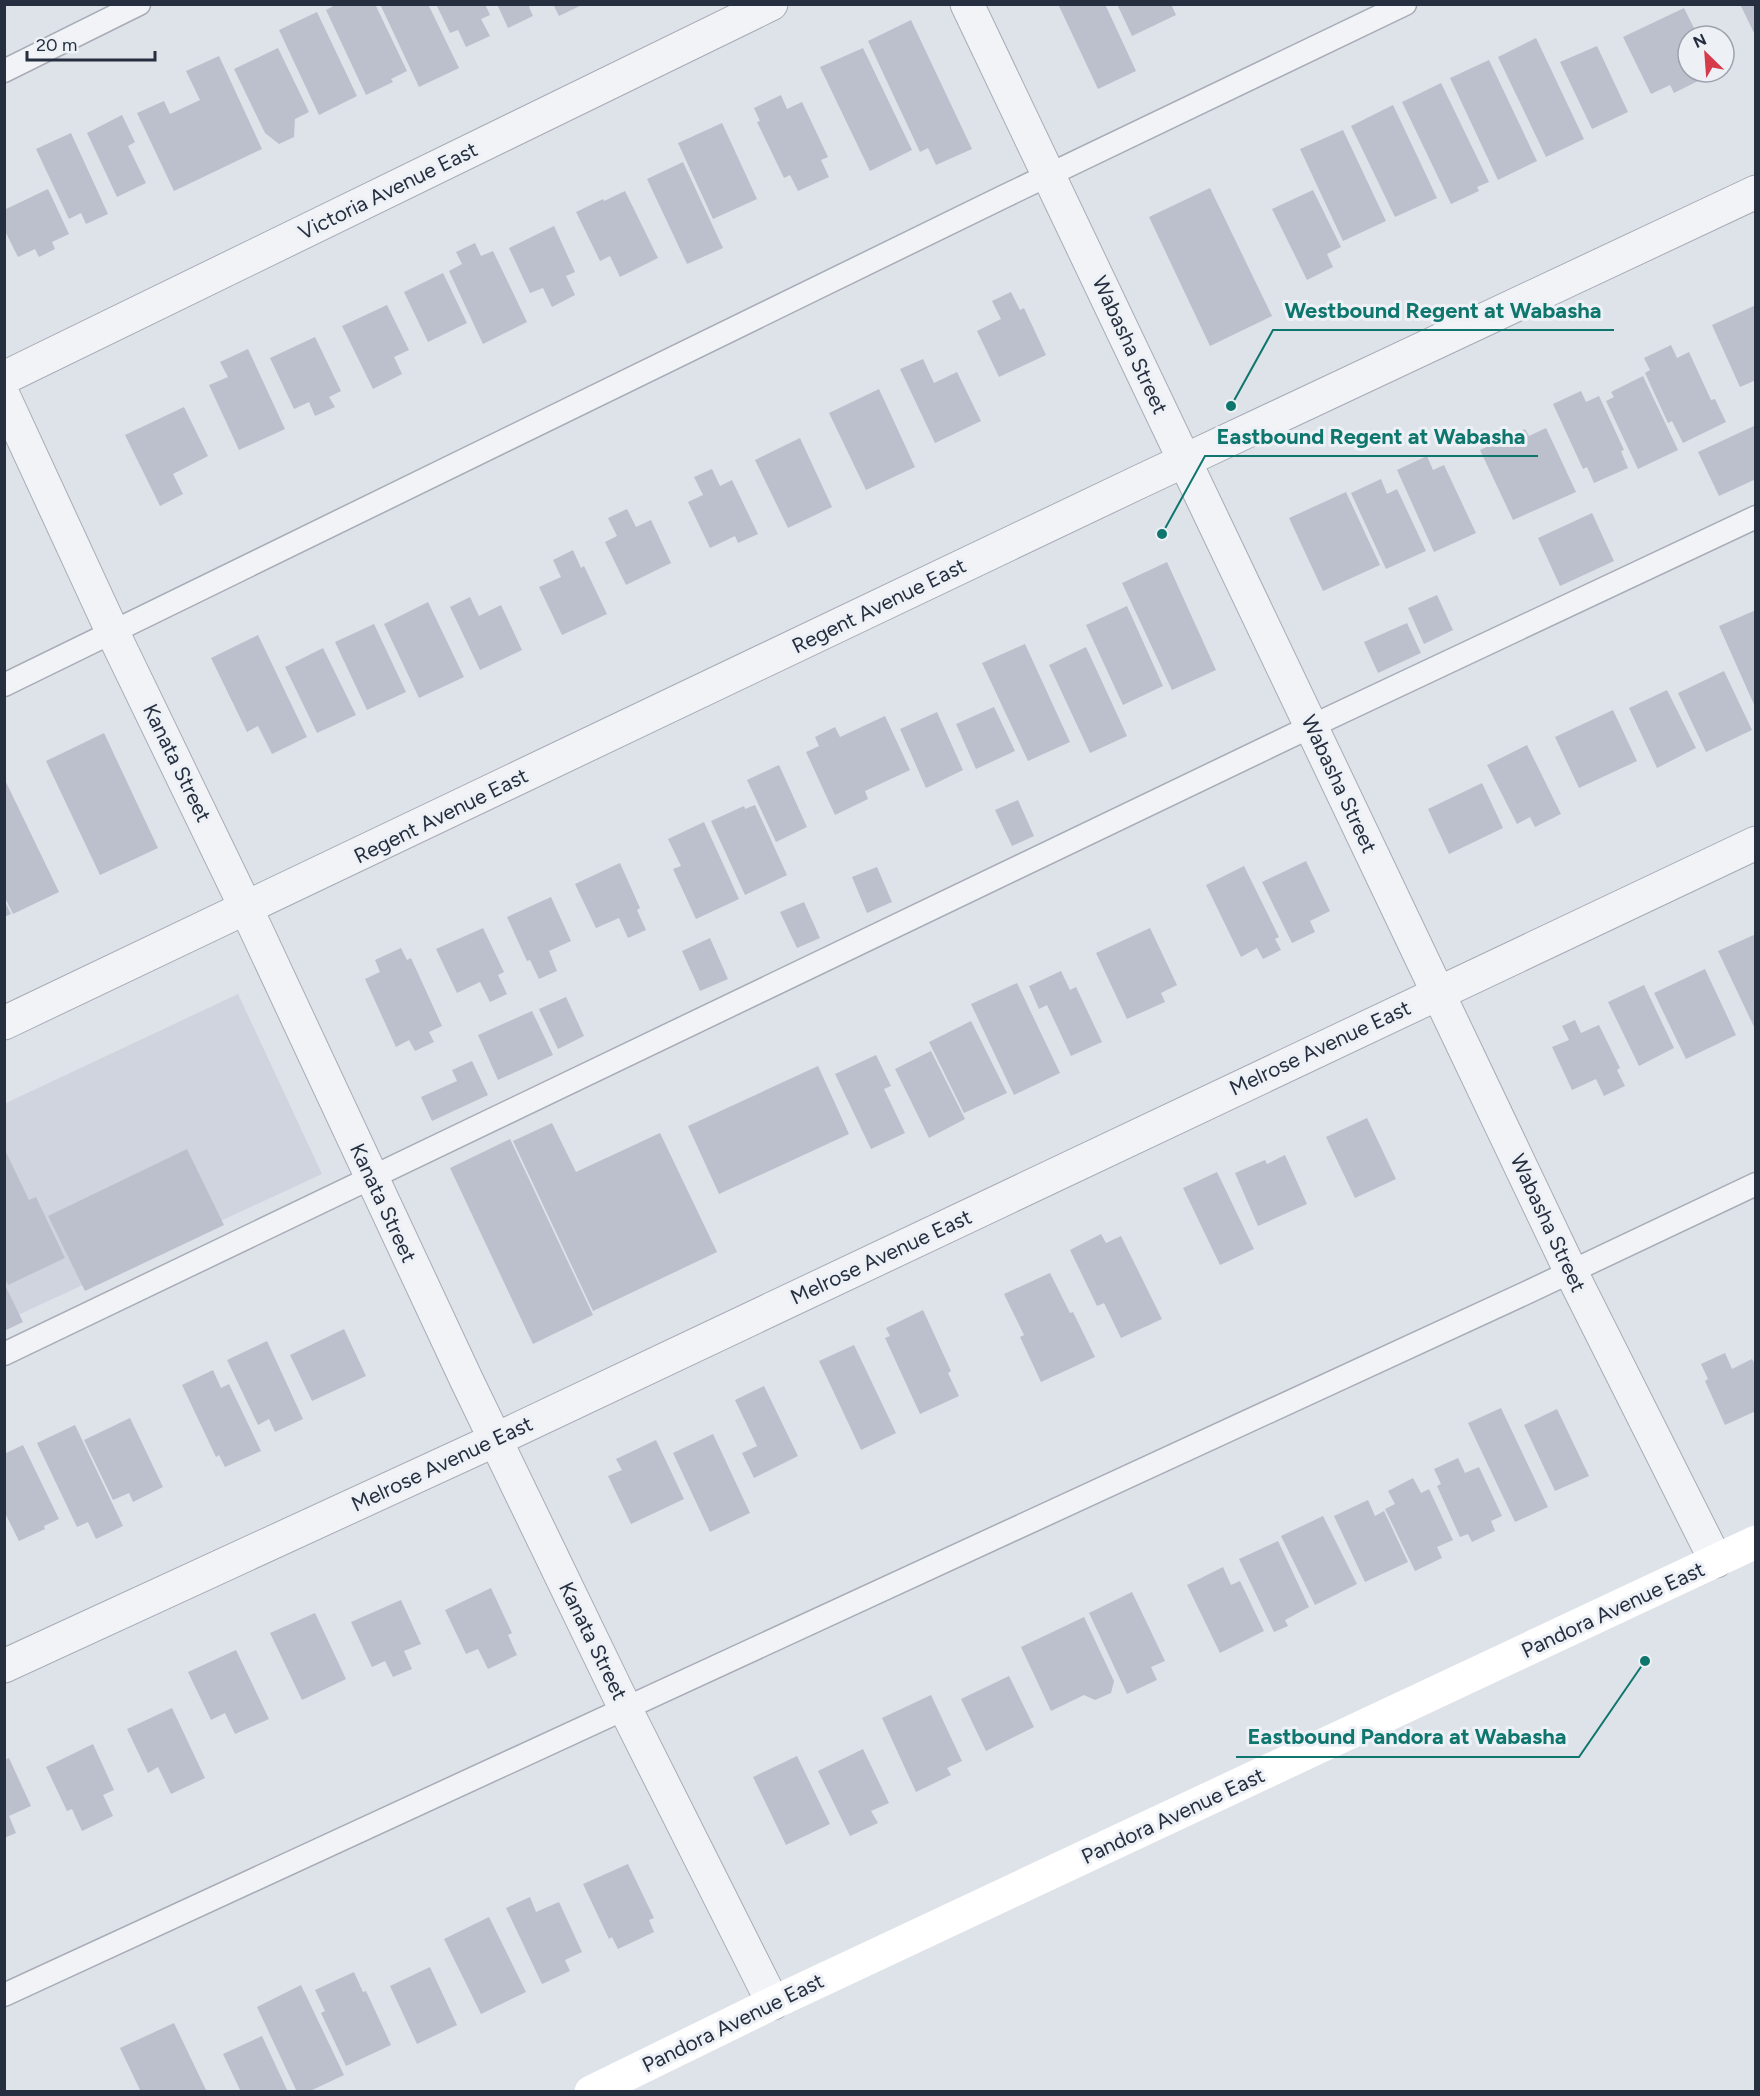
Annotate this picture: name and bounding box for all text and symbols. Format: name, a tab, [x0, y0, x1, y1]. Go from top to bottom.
scale bar	[27, 24, 154, 62]
north arrow	[1676, 24, 1736, 84]
text: N	[1690, 30, 1709, 52]
text: 20 m	[36, 34, 77, 56]
street label: Victoria Avenue East	[294, 136, 481, 245]
street label: Wabasha Street	[1088, 272, 1173, 418]
callout: Westbound Regent at Wabasha	[1273, 290, 1614, 330]
text: Westbound Regent at Wabasha	[1284, 297, 1602, 324]
callout: Eastbound Regent at Wabasha	[1205, 416, 1538, 456]
text: Eastbound Regent at Wabasha	[1217, 423, 1525, 450]
street label: Regent Avenue East	[788, 553, 970, 659]
street label: Kanata Street	[138, 700, 217, 826]
street label: Wabasha Street	[1297, 711, 1382, 857]
street label: Regent Avenue East	[350, 763, 532, 869]
street label: Melrose Avenue East	[1225, 995, 1414, 1100]
street label: Kanata Street	[345, 1139, 422, 1266]
street label: Wabasha Street	[1506, 1150, 1591, 1296]
street label: Melrose Avenue East	[786, 1204, 975, 1309]
street label: Melrose Avenue East	[347, 1411, 536, 1516]
street label: Pandora Avenue East	[1517, 1556, 1708, 1663]
street label: Kanata Street	[554, 1578, 633, 1704]
callout: Eastbound Pandora at Wabasha	[1236, 1717, 1579, 1757]
text: Eastbound Pandora at Wabasha	[1247, 1723, 1567, 1750]
street label: Pandora Avenue East	[1077, 1762, 1268, 1869]
street label: Pandora Avenue East	[638, 1968, 828, 2077]

